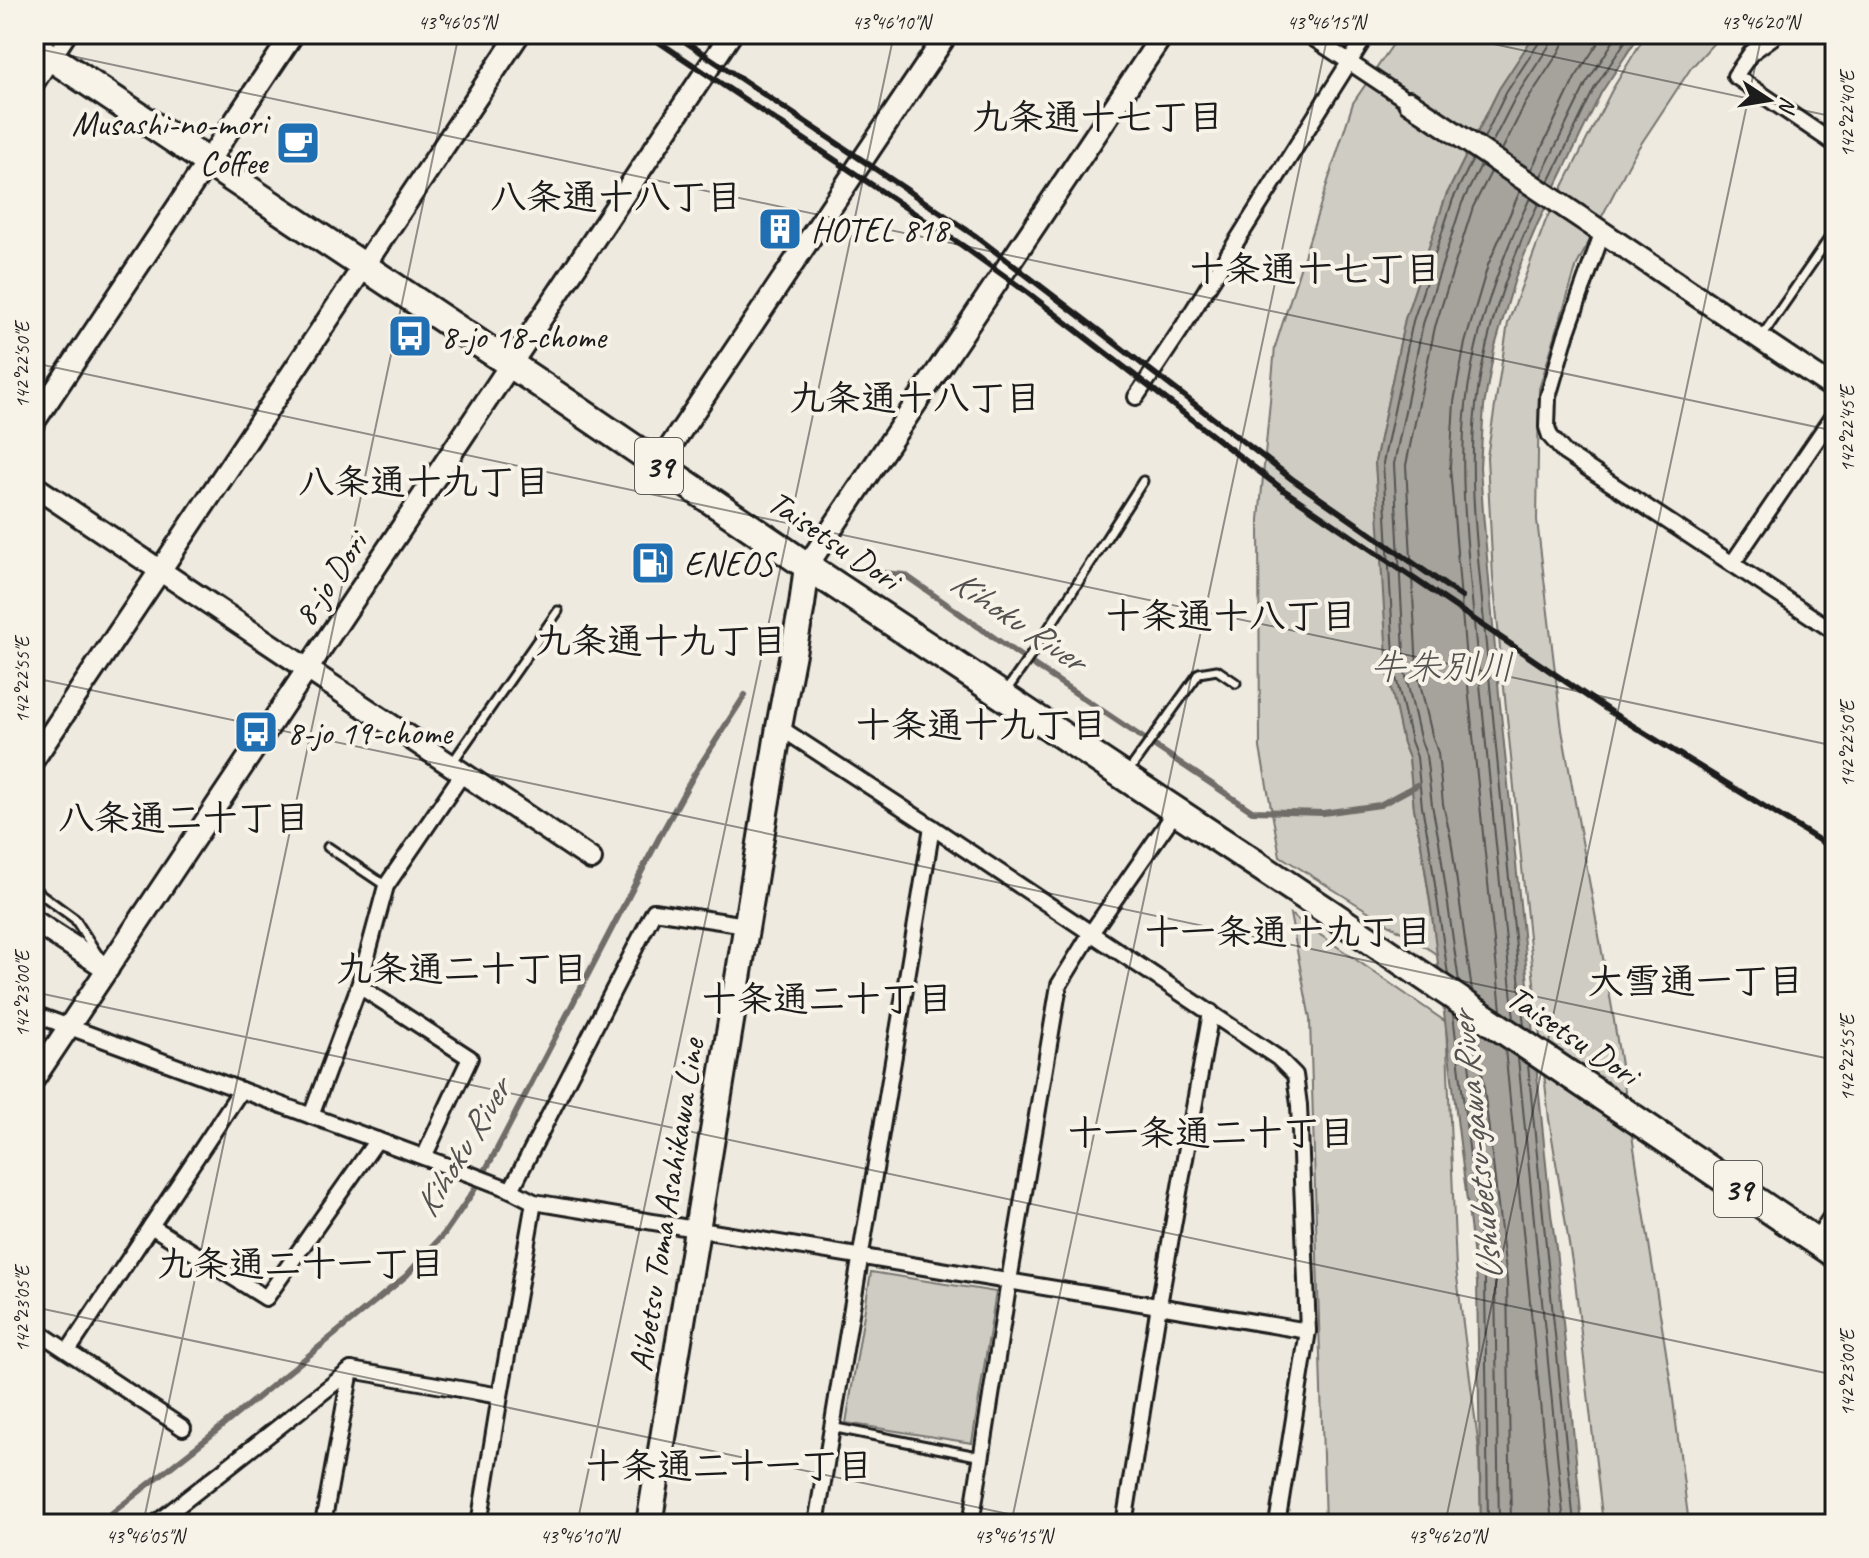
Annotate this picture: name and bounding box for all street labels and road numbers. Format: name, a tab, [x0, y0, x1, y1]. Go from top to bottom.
road number: 39	[635, 438, 683, 494]
street label: Taisetsu Dori	[760, 480, 912, 602]
street label: 8-jo Dori	[283, 520, 379, 634]
street label: Taisetsu Dori	[1499, 975, 1651, 1097]
street label: Aibetsu Toma Asahikawa Line	[618, 1034, 714, 1374]
road number: 39	[1714, 1161, 1762, 1217]

